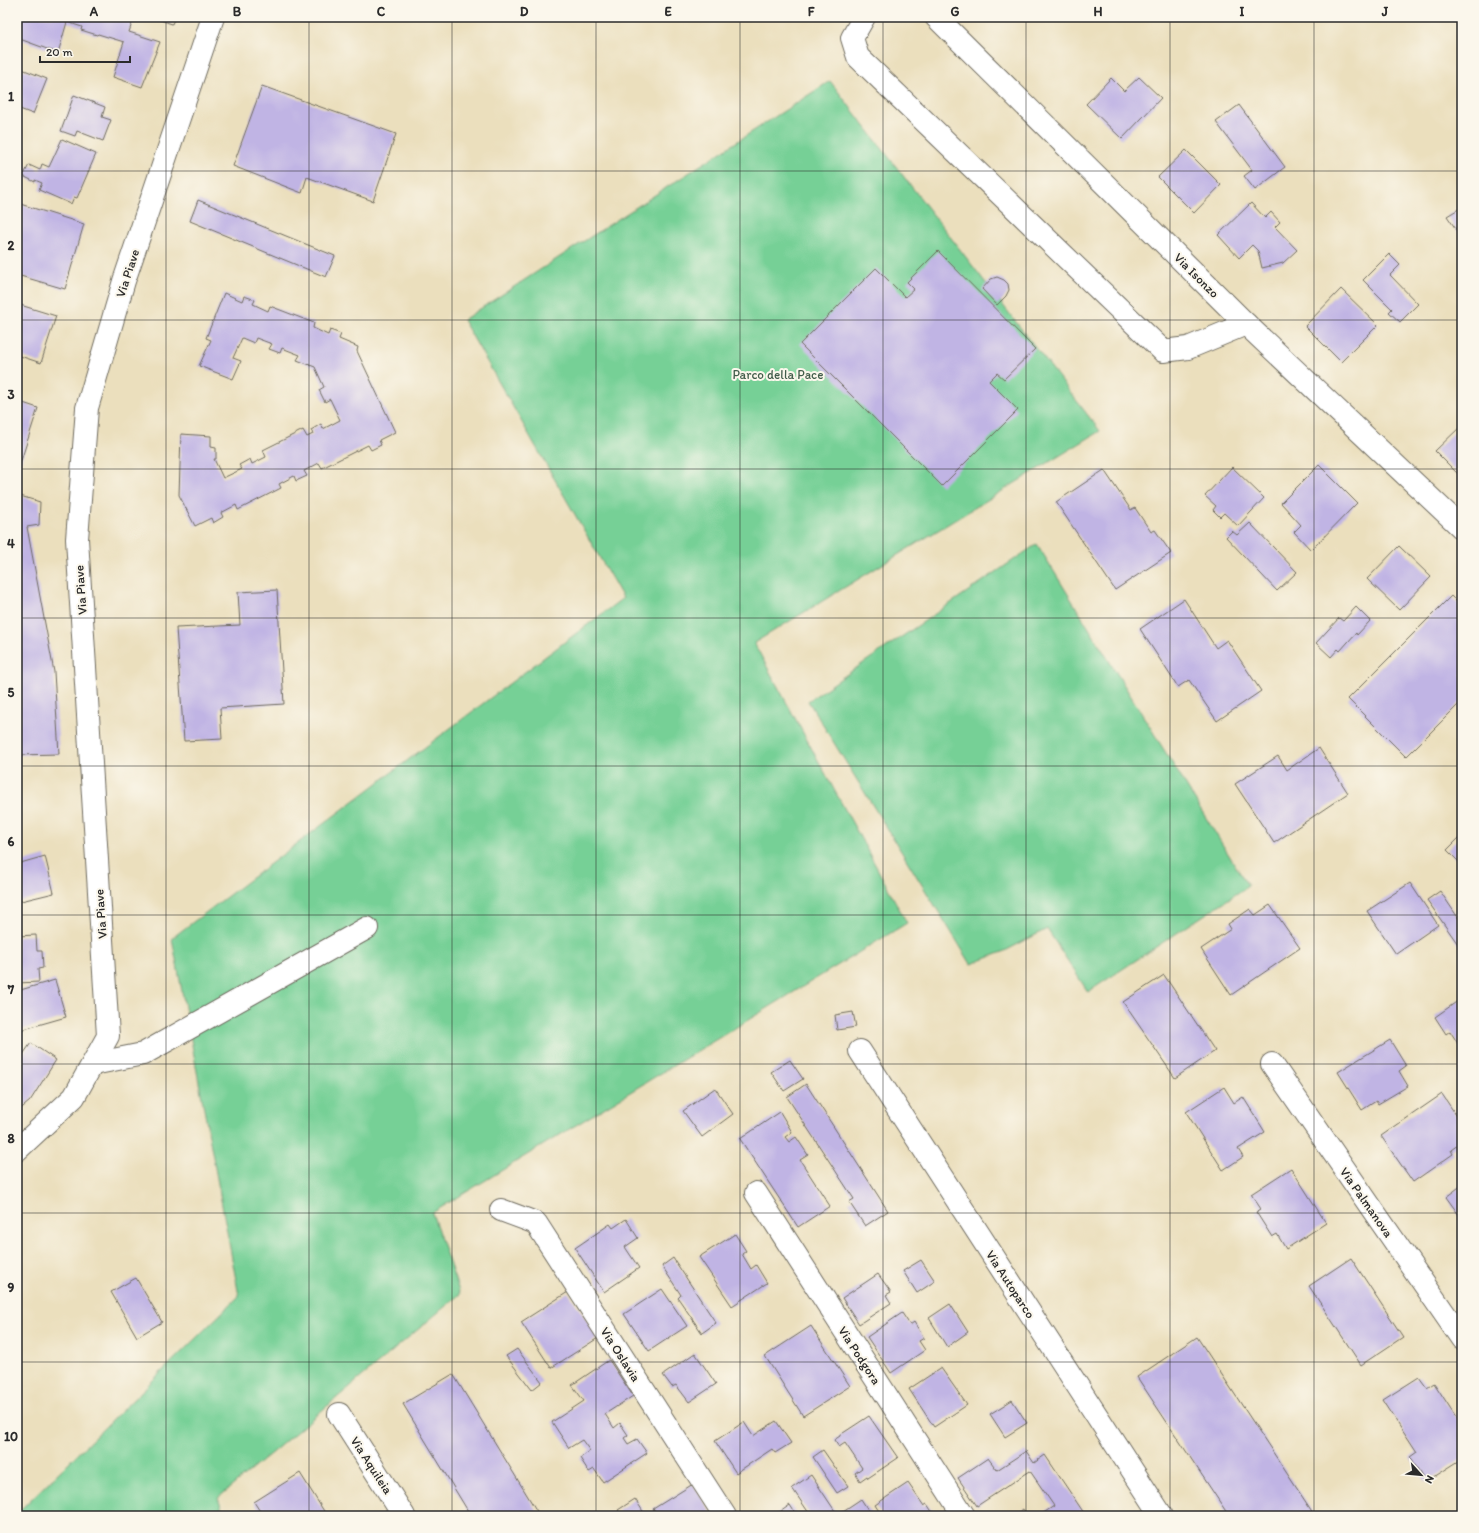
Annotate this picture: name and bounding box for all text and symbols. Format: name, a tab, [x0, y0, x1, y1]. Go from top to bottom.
text: A	[89, 4, 99, 19]
text: B	[233, 4, 242, 19]
text: C	[377, 4, 386, 19]
text: D	[520, 4, 529, 19]
text: E	[664, 4, 672, 19]
text: F	[808, 4, 815, 19]
text: G	[951, 4, 960, 19]
text: H	[1094, 4, 1103, 19]
text: I	[1240, 4, 1245, 19]
text: J	[1381, 4, 1389, 19]
scale bar	[40, 38, 130, 64]
text: 20 m	[46, 45, 73, 59]
text: 1	[8, 89, 14, 104]
text: 2	[8, 238, 15, 253]
street label: Via Piave	[113, 247, 142, 299]
street label: Via Isonzo	[1171, 250, 1222, 301]
park label: Parco della Pace	[733, 367, 823, 382]
text: 3	[7, 387, 15, 402]
text: 4	[7, 536, 15, 551]
street label: Via Piave	[71, 565, 90, 615]
text: 5	[8, 685, 15, 700]
text: 6	[8, 834, 15, 849]
street label: Via Piave	[91, 889, 110, 939]
text: 7	[7, 982, 15, 997]
text: 8	[7, 1131, 15, 1146]
street label: Via Palmanova	[1337, 1164, 1396, 1240]
street label: Via Autoparco	[983, 1247, 1038, 1321]
text: 9	[8, 1280, 15, 1295]
street label: Via Podgora	[835, 1323, 884, 1388]
street label: Via Oslavia	[597, 1324, 644, 1385]
text: 10	[4, 1429, 18, 1444]
street label: Via Aquileia	[347, 1434, 396, 1497]
north arrow	[1401, 1455, 1441, 1495]
text: N	[1422, 1473, 1437, 1486]

